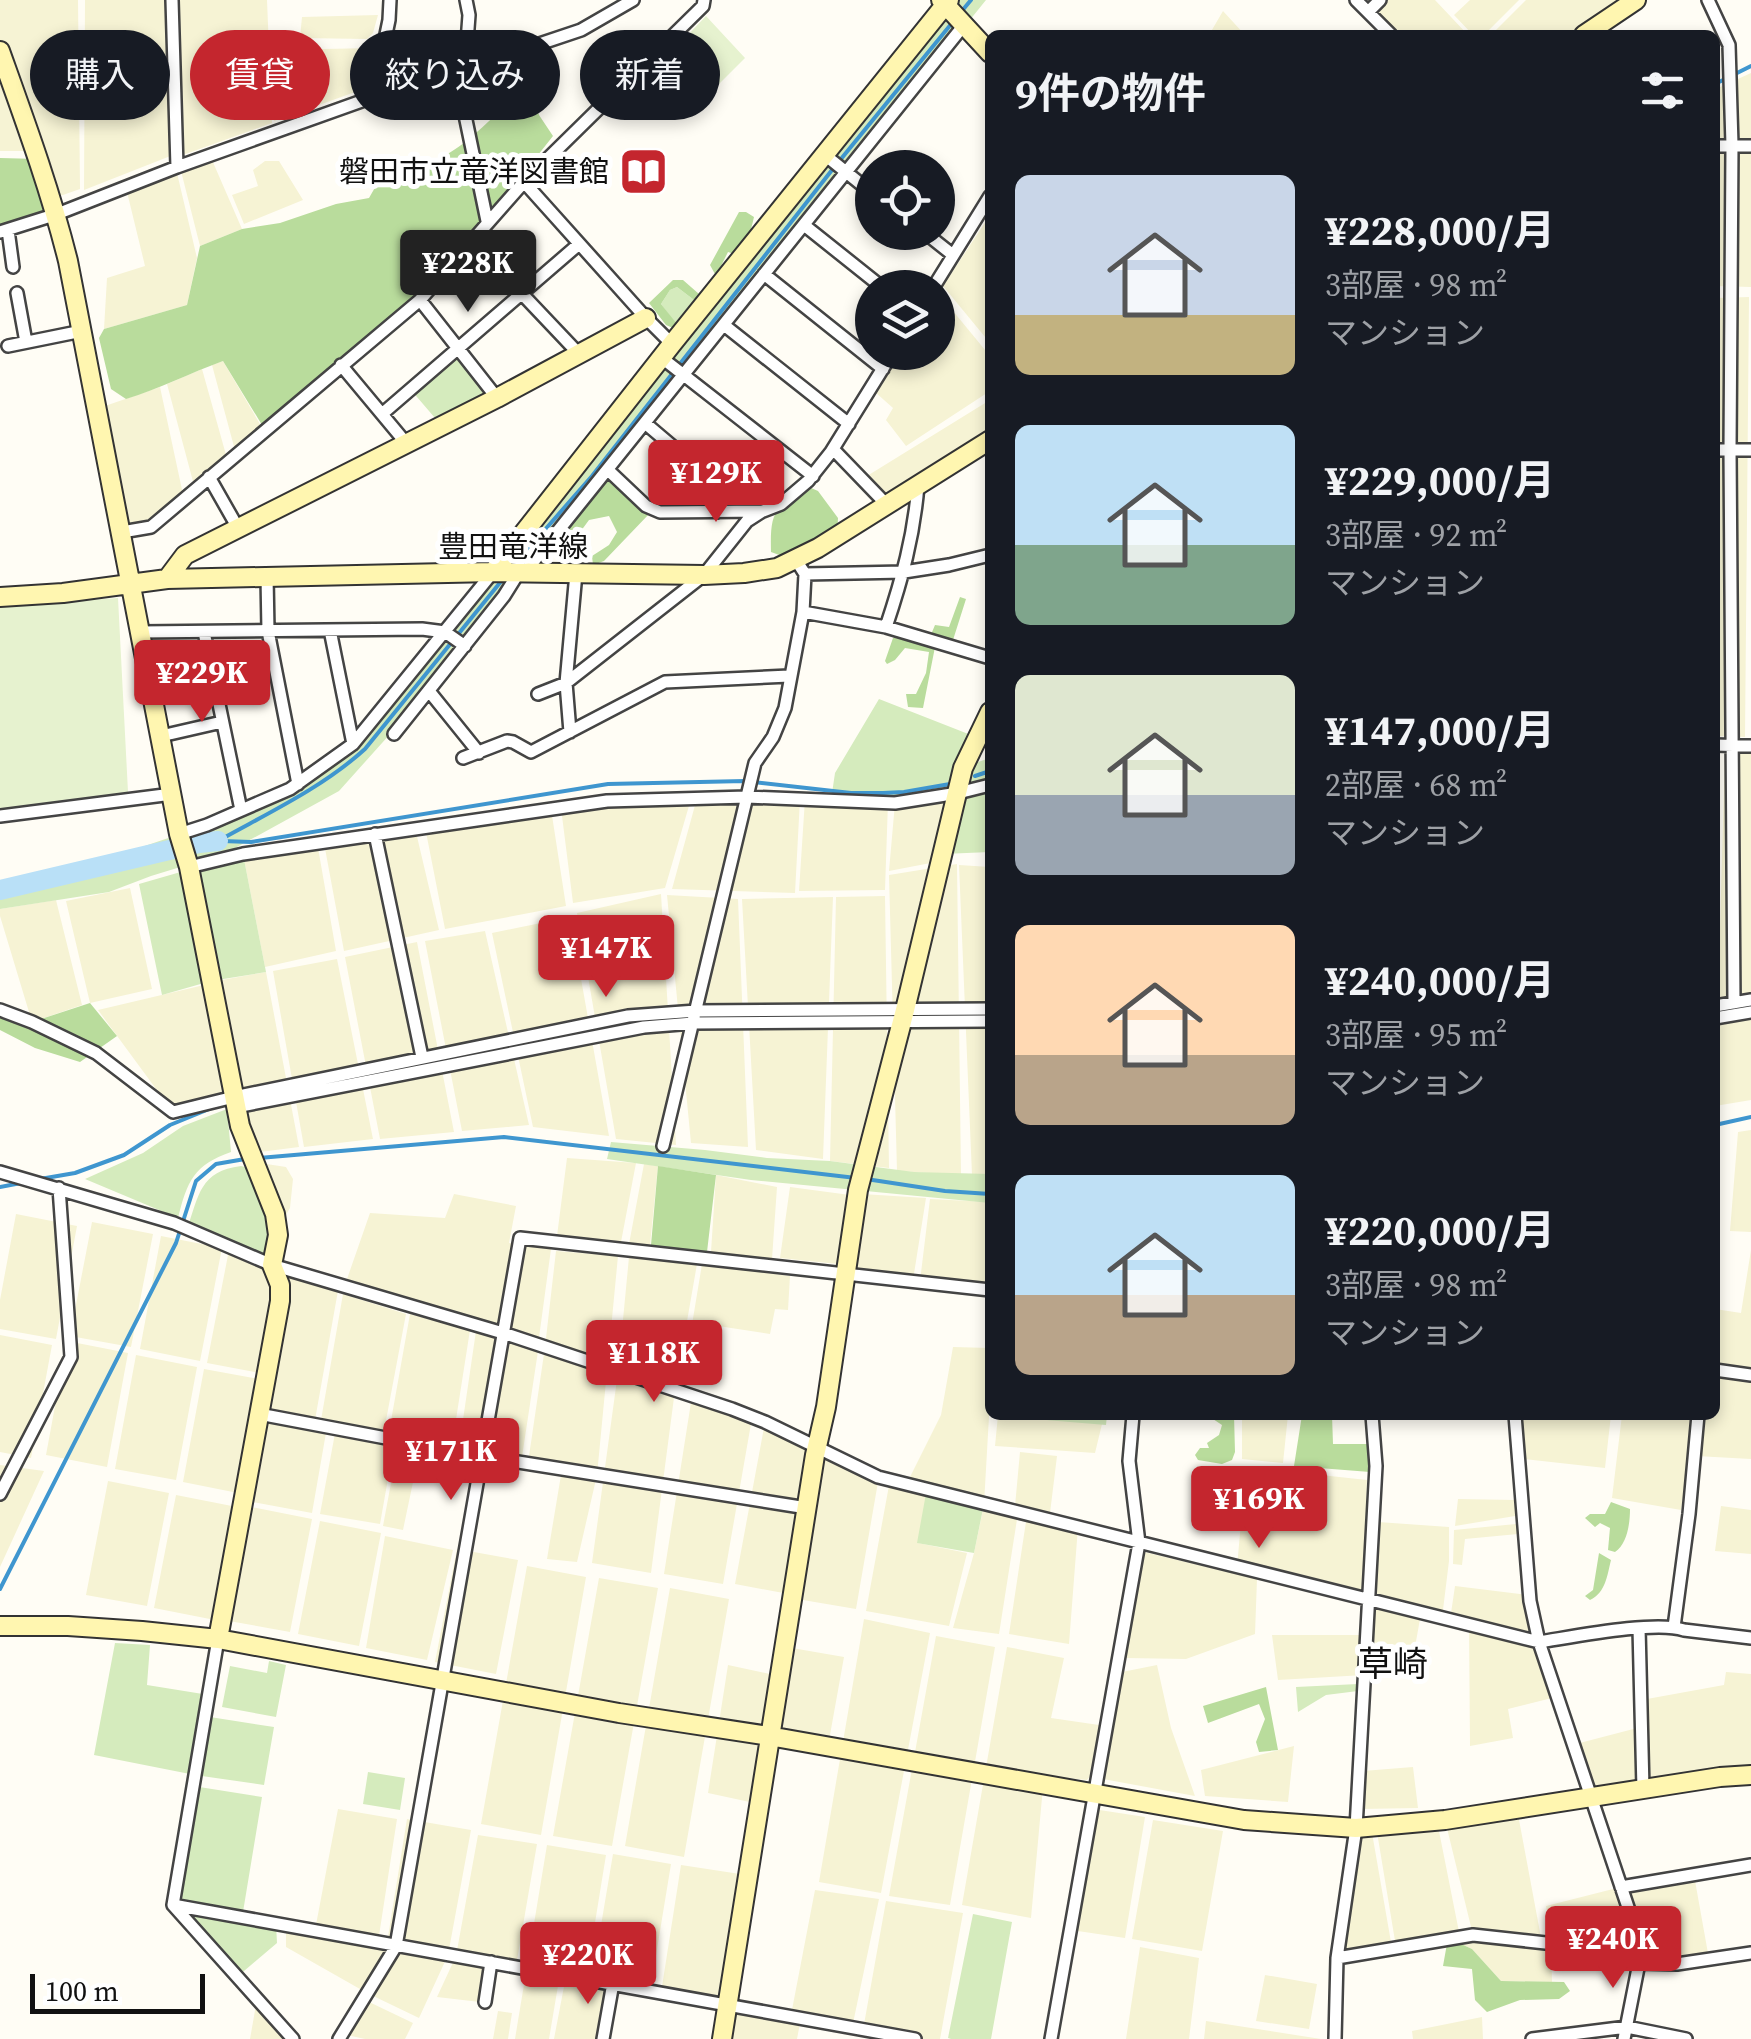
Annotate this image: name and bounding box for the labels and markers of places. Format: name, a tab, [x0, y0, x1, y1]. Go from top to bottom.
library icon: 磐田市立竜洋図書館	[618, 145, 670, 197]
place label: 磐田市立竜洋図書館	[339, 151, 609, 192]
pin: ¥228K	[398, 230, 538, 315]
pin: ¥129K	[646, 440, 786, 525]
pin: ¥229K	[132, 640, 272, 725]
pin: ¥147K	[536, 915, 676, 1000]
pin: ¥118K	[584, 1320, 724, 1405]
pin: ¥171K	[381, 1418, 521, 1503]
pin: ¥169K	[1189, 1466, 1329, 1551]
pin: ¥240K	[1543, 1906, 1683, 1991]
pin: ¥220K	[518, 1922, 658, 2007]

